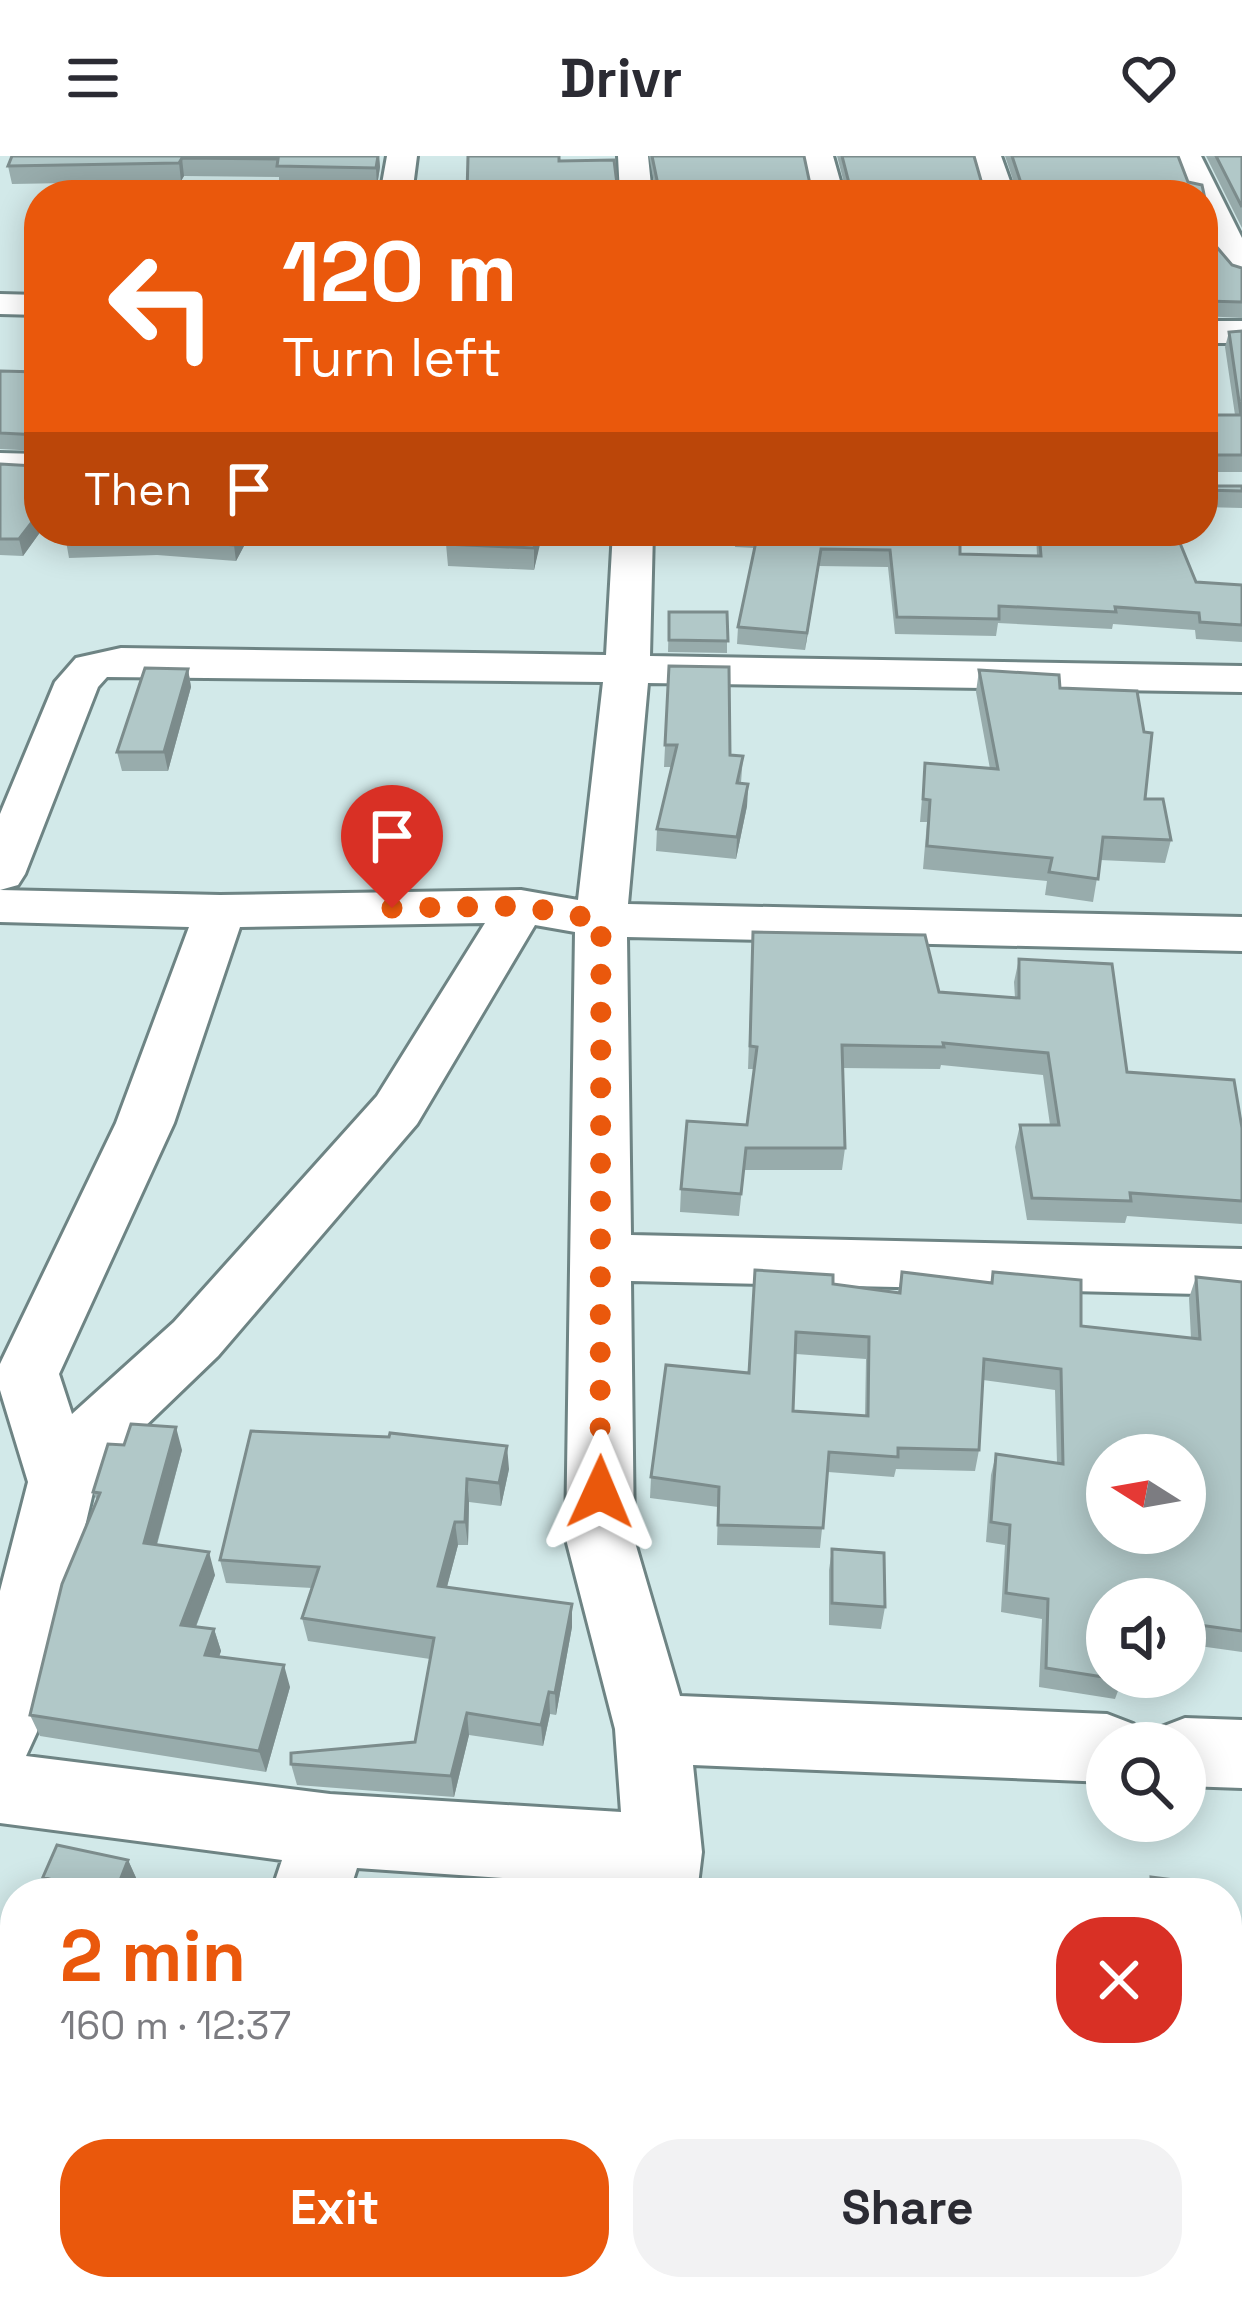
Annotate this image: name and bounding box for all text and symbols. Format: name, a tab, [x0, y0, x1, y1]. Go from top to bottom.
text: Drivr	[560, 44, 682, 113]
icon: menu	[60, 45, 126, 111]
icon: heart	[1116, 45, 1182, 111]
text: 120 m	[282, 218, 517, 326]
icon: left	[84, 228, 240, 384]
text: Turn left	[282, 323, 502, 392]
icon: arrive	[216, 456, 282, 522]
text: Then	[84, 461, 192, 518]
pin	[341, 785, 443, 908]
icon: arrive	[359, 803, 425, 869]
position arrow	[537, 1429, 663, 1555]
north arrow	[1086, 1434, 1206, 1554]
map controls	[1086, 1434, 1206, 1842]
button: sound	[1086, 1578, 1206, 1698]
button: search	[1086, 1722, 1206, 1842]
text: 2 min	[60, 1910, 246, 2002]
button: close	[1056, 1917, 1182, 2043]
text: 160 m · 12:37	[60, 2001, 291, 2050]
button: Exit	[60, 2139, 609, 2277]
button: Share	[633, 2139, 1182, 2277]

